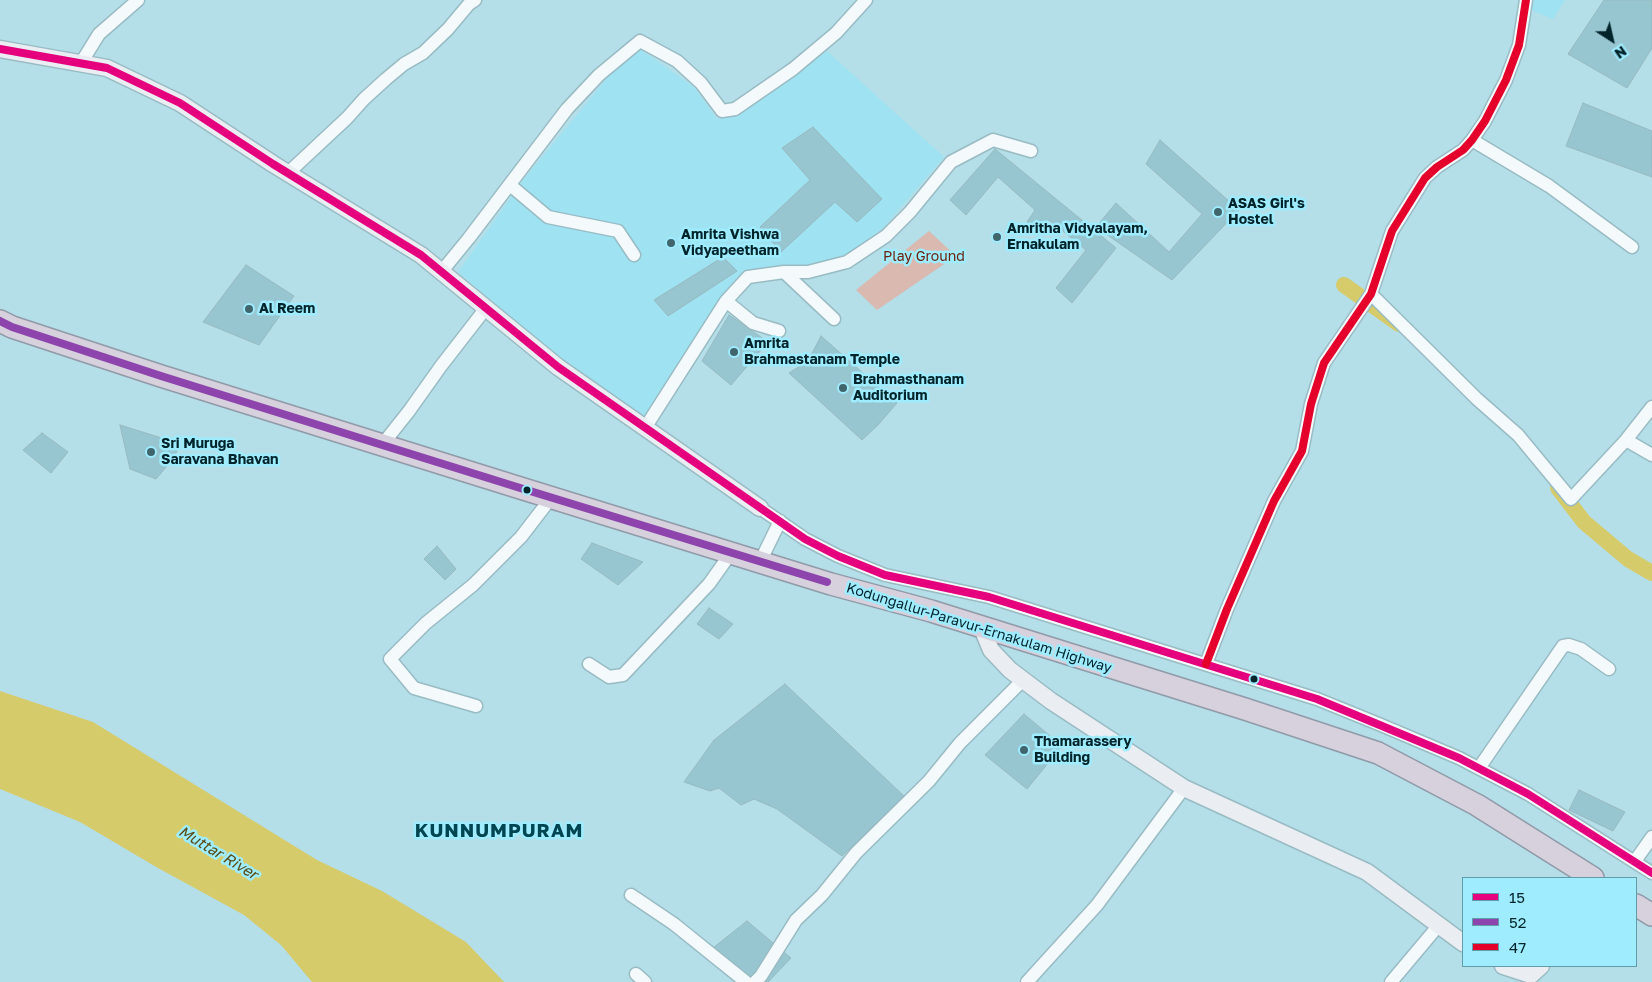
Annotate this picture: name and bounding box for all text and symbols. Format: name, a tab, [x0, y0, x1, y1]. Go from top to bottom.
north arrow	[1587, 15, 1637, 65]
text: N	[1612, 43, 1630, 63]
place label: ASAS Girl's Hostel	[1228, 196, 1305, 228]
marker: ASAS Girl's Hostel	[1212, 206, 1224, 218]
place label: Amritha Vidyalayam, Ernakulam	[1007, 221, 1148, 253]
place label: Amrita Vishwa Vidyapeetham	[681, 227, 779, 260]
marker: Amritha Vidyalayam, Ernakulam	[991, 231, 1003, 243]
marker: Amrita Vishwa Vidyapeetham	[665, 237, 677, 249]
park label: Play Ground	[883, 249, 965, 265]
place label: Al Reem	[259, 301, 315, 317]
marker: Al Reem	[243, 303, 255, 315]
place label: Amrita Brahmastanam Temple	[744, 336, 900, 368]
marker: Amrita Brahmastanam Temple	[728, 346, 740, 358]
place label: Brahmasthanam Auditorium	[853, 372, 964, 404]
marker: Brahmasthanam Auditorium	[837, 382, 849, 394]
place label: Sri Muruga Saravana Bhavan	[161, 436, 279, 468]
marker: Sri Muruga Saravana Bhavan	[145, 446, 157, 458]
unlabelled marker	[522, 485, 532, 495]
street label: Kodungallur-Paravur-Ernakulam Highway	[844, 580, 1114, 676]
unlabelled marker	[1249, 674, 1259, 684]
place label: Thamarassery Building	[1034, 734, 1132, 766]
marker: Thamarassery Building	[1018, 744, 1030, 756]
district label: KUNNUMPURAM	[413, 820, 585, 842]
water label: Muttar River	[175, 822, 261, 884]
legend	[1462, 877, 1637, 967]
text: 15	[1509, 888, 1525, 906]
text: 52	[1509, 913, 1526, 931]
text: 47	[1509, 938, 1526, 956]

